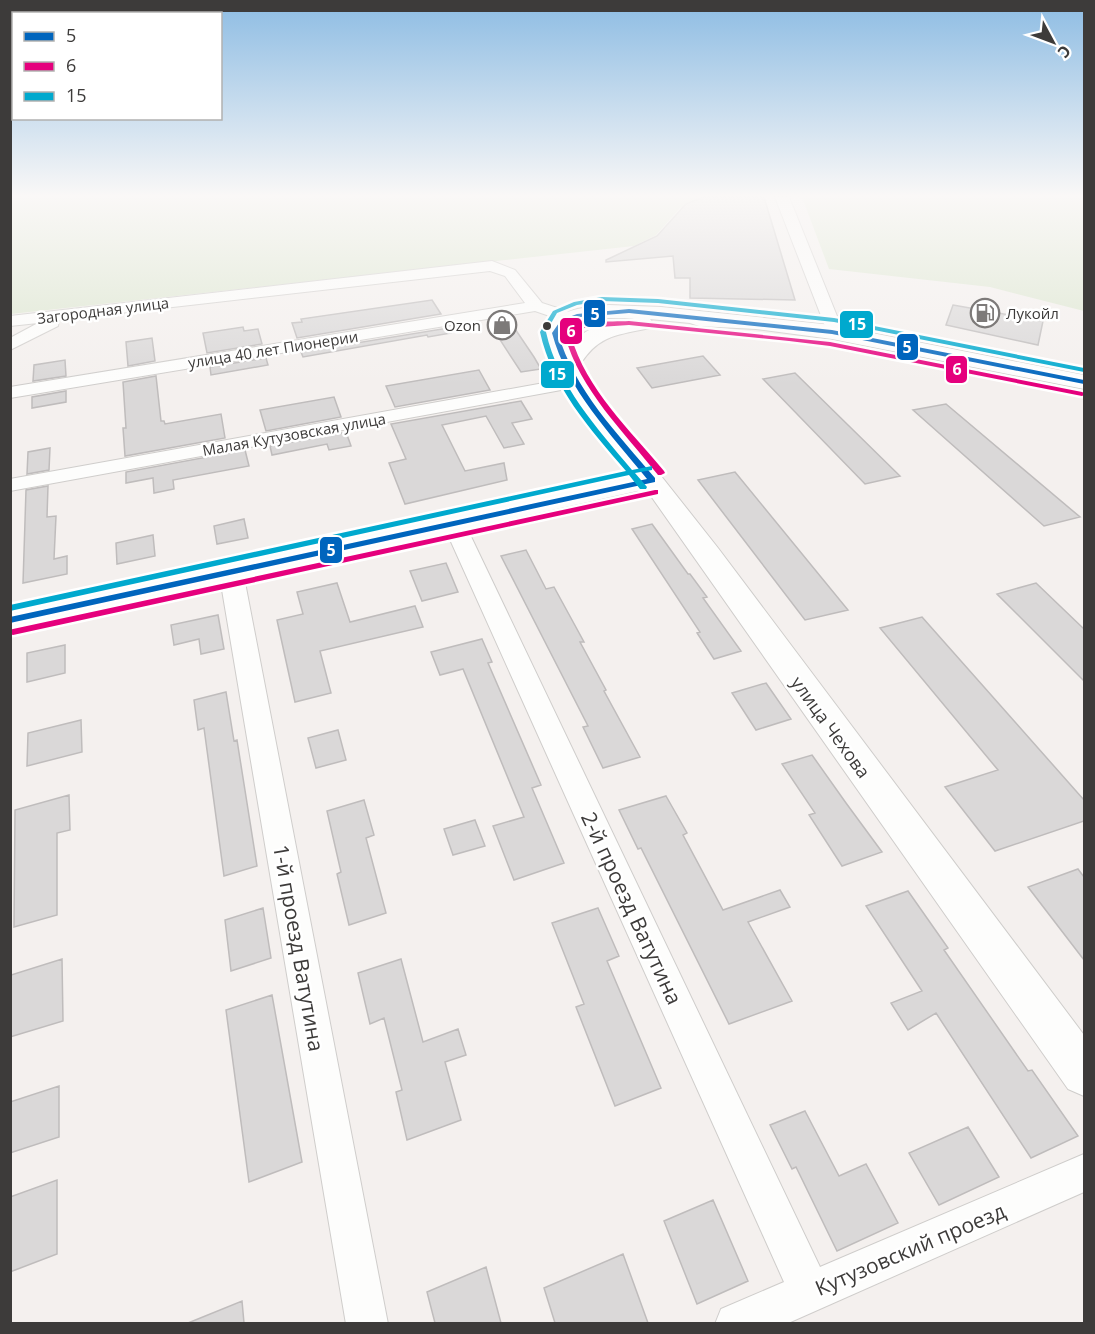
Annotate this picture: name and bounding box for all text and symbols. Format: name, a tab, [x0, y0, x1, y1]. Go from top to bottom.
legend	[12, 12, 222, 120]
north arrow	[1023, 12, 1083, 72]
text: 5	[66, 23, 76, 47]
text: С	[1053, 41, 1076, 63]
text: 6	[66, 53, 76, 77]
text: 15	[66, 83, 87, 107]
street label: Загородная улица	[36, 292, 170, 328]
fuel station icon: Лукойл	[969, 297, 1001, 329]
line badge: 5	[583, 299, 606, 328]
text: 5	[590, 303, 600, 325]
place label: Лукойл	[1006, 303, 1059, 323]
shop icon: Ozon	[486, 309, 518, 341]
line badge: 15	[839, 310, 874, 339]
text: 15	[848, 313, 866, 335]
place label: Ozon	[444, 315, 481, 335]
line badge: 6	[559, 317, 583, 345]
unlabelled marker	[541, 320, 553, 332]
text: 6	[566, 320, 576, 342]
street label: улица 40 лет Пионерии	[187, 326, 359, 372]
line badge: 5	[896, 333, 919, 361]
text: 5	[902, 336, 912, 358]
line badge: 6	[945, 355, 968, 384]
text: 6	[952, 358, 962, 380]
line badge: 15	[540, 360, 575, 389]
text: 15	[548, 363, 566, 385]
street label: Малая Кутузовская улица	[201, 408, 387, 460]
line badge: 5	[319, 536, 343, 564]
text: 5	[326, 539, 336, 561]
street label: улица Чехова	[786, 671, 876, 783]
street label: 2-й проезд Ватутина	[575, 807, 689, 1009]
street label: 1-й проезд Ватутина	[267, 842, 331, 1054]
street label: Кутузовский проезд	[811, 1196, 1009, 1302]

